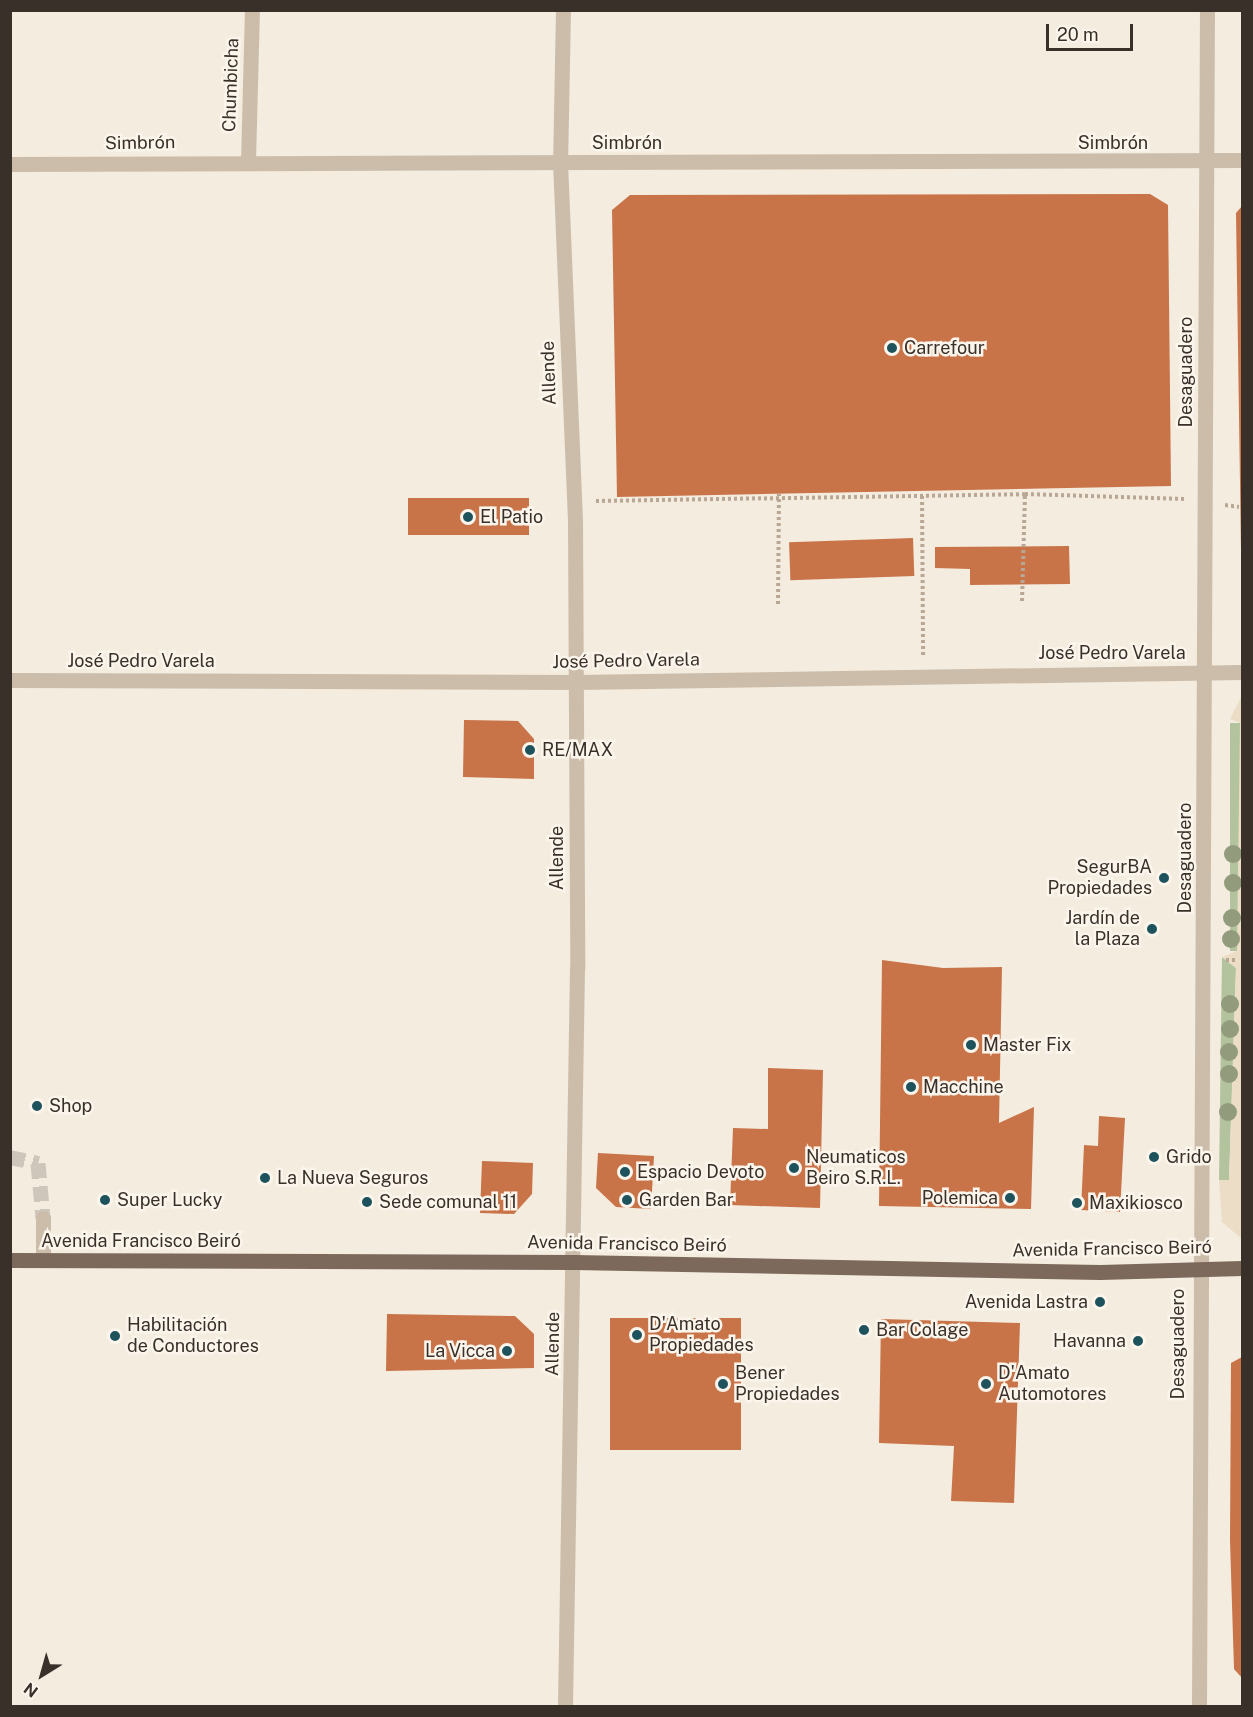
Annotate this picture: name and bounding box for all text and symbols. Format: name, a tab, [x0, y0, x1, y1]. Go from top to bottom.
scale bar	[1049, 12, 1136, 50]
text: 20 m	[1057, 24, 1099, 45]
street label: Chumbicha	[219, 38, 243, 132]
street label: Simbrón	[105, 132, 175, 154]
street label: Simbrón	[592, 132, 662, 154]
street label: Simbrón	[1078, 132, 1148, 154]
street label: Desaguadero	[1175, 316, 1197, 428]
place label: Carrefour	[904, 337, 985, 359]
street label: Allende	[537, 340, 561, 406]
marker: Carrefour	[885, 341, 899, 355]
place label: El Patio	[480, 506, 543, 528]
marker: El Patio	[461, 510, 475, 524]
street label: José Pedro Varela	[1038, 642, 1186, 664]
street label: José Pedro Varela	[552, 649, 700, 673]
street label: José Pedro Varela	[67, 650, 215, 672]
place label: RE/MAX	[542, 739, 613, 761]
marker: RE/MAX	[523, 743, 537, 757]
street label: Desaguadero	[1174, 802, 1196, 914]
street label: Allende	[546, 826, 568, 890]
place label: SegurBA Propiedades	[1047, 857, 1152, 900]
marker: SegurBA Propiedades	[1157, 871, 1171, 885]
place label: Jardín de la Plaza	[1065, 908, 1140, 950]
marker: Jardín de la Plaza	[1145, 922, 1159, 936]
place label: Master Fix	[983, 1034, 1071, 1056]
marker: Master Fix	[964, 1038, 978, 1052]
place label: Macchine	[923, 1076, 1004, 1098]
marker: Macchine	[904, 1080, 918, 1094]
place label: Shop	[49, 1095, 92, 1117]
marker: Shop	[30, 1099, 44, 1113]
place label: Grido	[1166, 1146, 1212, 1168]
place label: Neumaticos Beiro S.R.L.	[806, 1147, 906, 1190]
marker: Grido	[1147, 1150, 1161, 1164]
place label: Espacio Devoto	[637, 1161, 764, 1183]
marker: Neumaticos Beiro S.R.L.	[787, 1161, 801, 1175]
marker: Espacio Devoto	[618, 1165, 632, 1179]
place label: La Nueva Seguros	[277, 1167, 428, 1189]
marker: La Nueva Seguros	[258, 1171, 272, 1185]
place label: Polemica	[922, 1187, 998, 1209]
place label: Super Lucky	[117, 1189, 222, 1211]
place label: Garden Bar	[639, 1189, 734, 1211]
place label: Sede comunal 11	[379, 1191, 517, 1213]
marker: Polemica	[1003, 1191, 1017, 1205]
place label: Maxikiosco	[1089, 1192, 1183, 1214]
marker: Super Lucky	[98, 1193, 112, 1207]
marker: Garden Bar	[620, 1193, 634, 1207]
marker: Sede comunal 11	[360, 1195, 374, 1209]
marker: Maxikiosco	[1070, 1196, 1084, 1210]
street label: Avenida Francisco Beiró	[41, 1230, 241, 1252]
street label: Avenida Francisco Beiró	[527, 1231, 727, 1257]
street label: Avenida Francisco Beiró	[1012, 1236, 1212, 1262]
street label: Desaguadero	[1167, 1288, 1189, 1400]
place label: Avenida Lastra	[965, 1291, 1088, 1313]
marker: Avenida Lastra	[1093, 1295, 1107, 1309]
street label: Allende	[542, 1312, 564, 1376]
place label: D'Amato Propiedades	[649, 1314, 754, 1356]
place label: Habilitación de Conductores	[127, 1315, 259, 1358]
place label: Bar Colage	[876, 1319, 968, 1341]
marker: Bar Colage	[857, 1323, 871, 1337]
marker: D'Amato Propiedades	[630, 1328, 644, 1342]
marker: Habilitación de Conductores	[108, 1329, 122, 1343]
place label: Havanna	[1053, 1330, 1126, 1352]
marker: Havanna	[1131, 1334, 1145, 1348]
place label: La Vicca	[425, 1340, 495, 1362]
marker: La Vicca	[500, 1344, 514, 1358]
place label: Bener Propiedades	[735, 1363, 840, 1406]
place label: D'Amato Automotores	[998, 1363, 1106, 1406]
marker: Bener Propiedades	[716, 1377, 730, 1391]
marker: D'Amato Automotores	[979, 1377, 993, 1391]
north arrow	[12, 1645, 72, 1705]
text: N	[20, 1678, 42, 1701]

